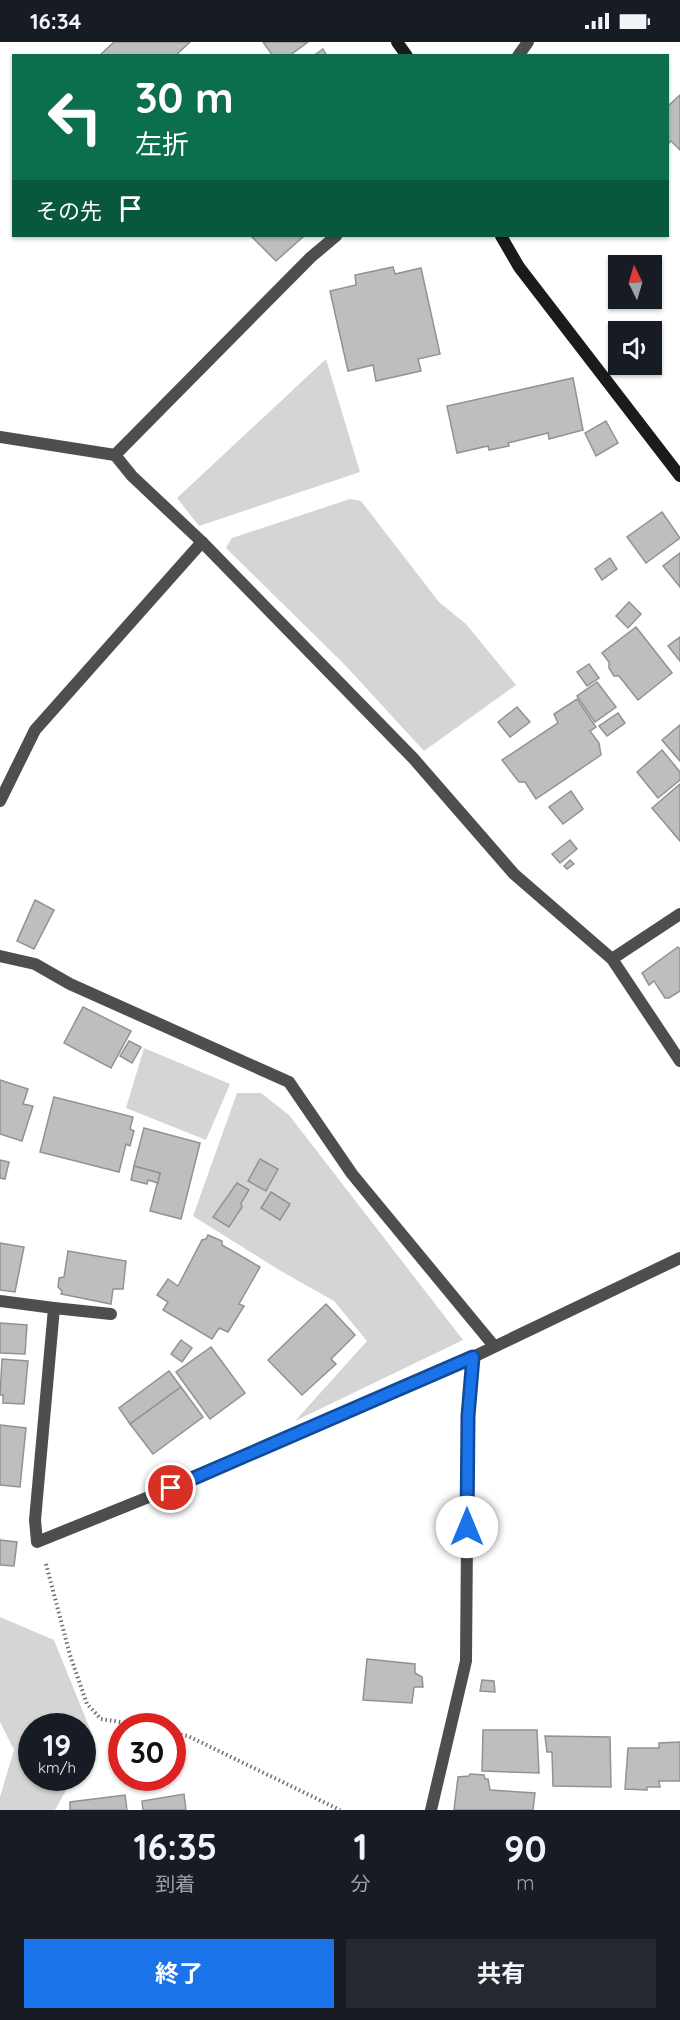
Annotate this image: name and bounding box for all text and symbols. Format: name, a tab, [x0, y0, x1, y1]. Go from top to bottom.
text: 16:34	[30, 7, 81, 35]
text: 30 m	[135, 71, 234, 124]
icon: left	[36, 78, 114, 156]
text: 左折	[135, 127, 189, 161]
icon: arrive	[114, 192, 147, 225]
text: その先	[36, 197, 102, 225]
north arrow	[608, 255, 662, 309]
map controls	[608, 255, 662, 375]
button: sound	[608, 321, 662, 375]
pin	[145, 1462, 196, 1513]
icon: arrive	[154, 1471, 187, 1504]
position arrow	[435, 1495, 499, 1559]
speed limit sign: 30	[108, 1713, 186, 1791]
text: 19	[43, 1726, 71, 1764]
text: km/h	[38, 1758, 76, 1777]
text: 16:35	[133, 1824, 217, 1869]
text: 1	[354, 1824, 368, 1869]
text: 90	[504, 1826, 547, 1871]
text: m	[516, 1870, 534, 1895]
text: 到着	[155, 1871, 195, 1896]
text: 分	[351, 1871, 371, 1896]
button: 終了	[24, 1939, 334, 2008]
button: 共有	[346, 1939, 656, 2008]

